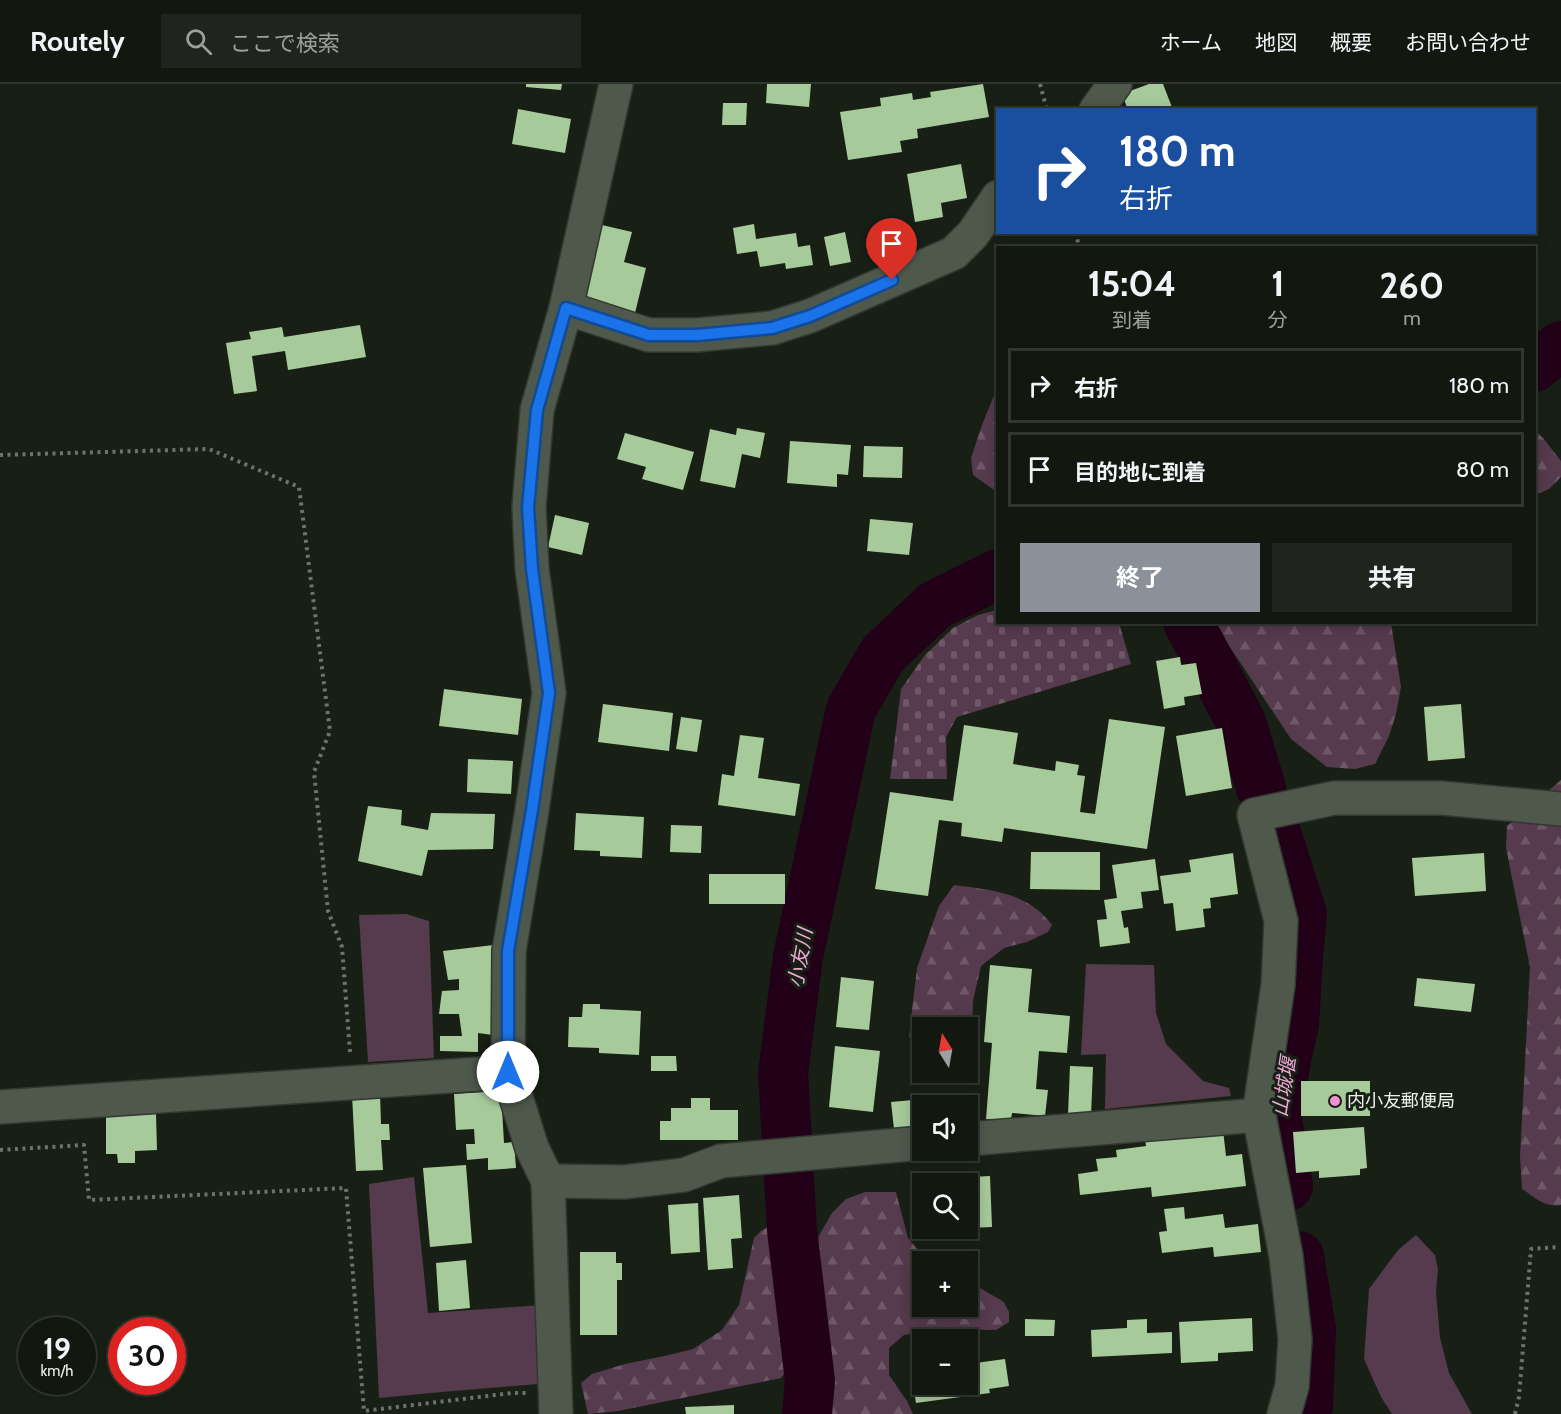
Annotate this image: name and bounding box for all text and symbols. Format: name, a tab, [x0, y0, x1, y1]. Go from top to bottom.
search box	[161, 14, 581, 68]
text: Routely	[30, 24, 125, 58]
icon: search	[182, 25, 215, 58]
text: ここで検索	[230, 30, 340, 57]
text: ホーム	[1160, 30, 1222, 55]
text: 地図	[1255, 30, 1297, 55]
text: 概要	[1330, 30, 1372, 55]
text: お問い合わせ	[1405, 30, 1531, 55]
text: 180 m	[1119, 125, 1235, 177]
icon: right	[1020, 132, 1098, 210]
text: 右折	[1119, 182, 1173, 215]
pin	[866, 218, 917, 280]
icon: arrive	[875, 227, 908, 260]
text: 15:04	[1088, 261, 1176, 305]
text: 1	[1271, 261, 1284, 305]
text: 260	[1380, 263, 1444, 307]
text: m	[1403, 306, 1421, 330]
text: 到着	[1112, 308, 1152, 332]
text: 分	[1268, 308, 1288, 332]
icon: right	[1023, 369, 1056, 402]
text: 180 m	[1449, 372, 1509, 399]
text: 右折	[1074, 375, 1118, 402]
icon: arrive	[1023, 453, 1056, 486]
text: 80 m	[1456, 456, 1509, 483]
text: 目的地に到着	[1074, 459, 1206, 486]
button: 終了	[1020, 543, 1260, 612]
button: 共有	[1272, 543, 1512, 612]
water label: 小友川	[783, 924, 817, 990]
north arrow	[912, 1017, 978, 1083]
map controls	[912, 1017, 978, 1395]
position arrow	[476, 1040, 540, 1104]
water label: 山城堰	[1267, 1052, 1301, 1119]
place label: 内小友郵便局	[1347, 1090, 1455, 1112]
marker: 内小友郵便局	[1328, 1094, 1342, 1108]
button: sound	[912, 1095, 978, 1161]
button: search	[912, 1173, 978, 1239]
button: +	[912, 1251, 978, 1317]
speed limit sign: 30	[108, 1317, 186, 1395]
button: −	[912, 1329, 978, 1395]
text: 19	[43, 1330, 71, 1367]
text: km/h	[41, 1362, 73, 1380]

